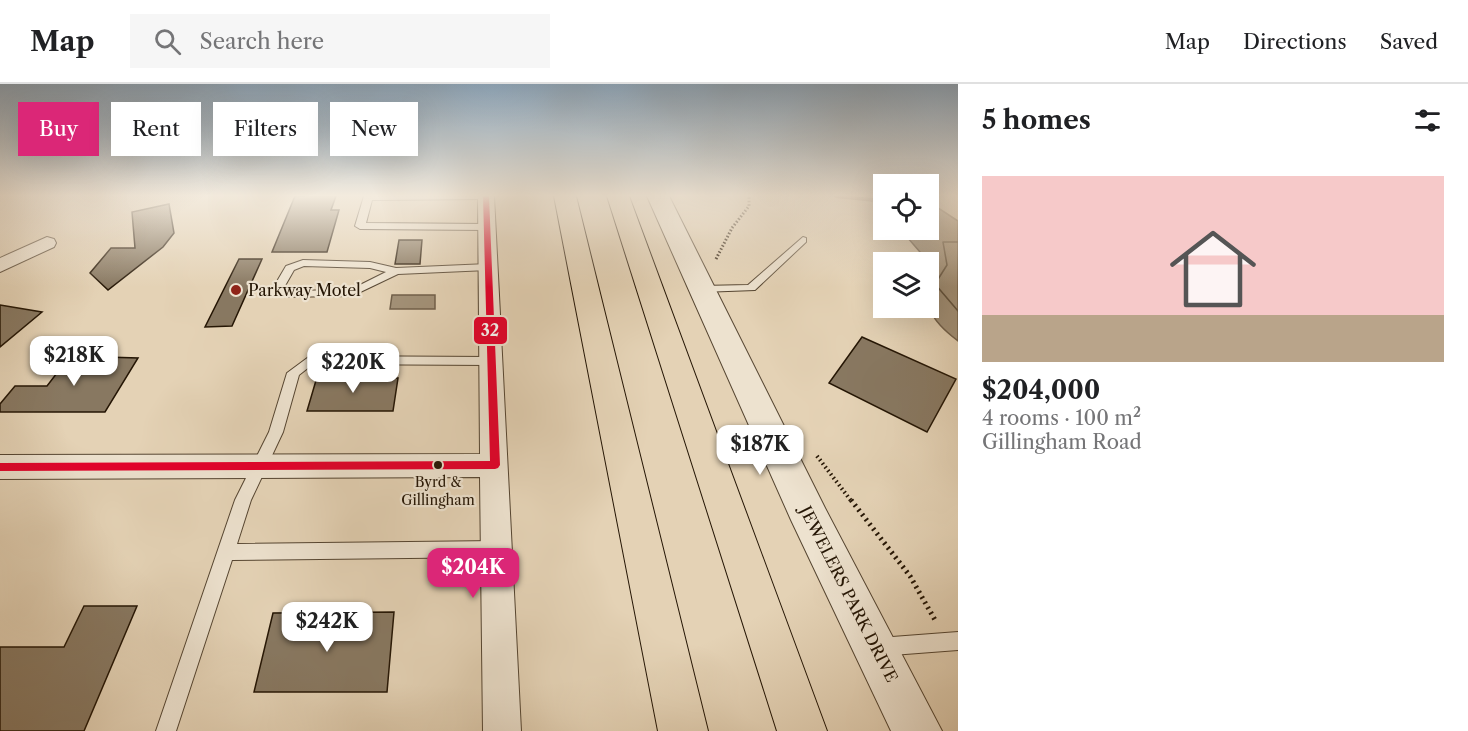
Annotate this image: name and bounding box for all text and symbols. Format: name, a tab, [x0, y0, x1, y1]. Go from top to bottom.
search box	[130, 14, 550, 68]
text: Map	[30, 24, 94, 58]
icon: search	[151, 25, 184, 58]
text: Search here	[199, 28, 324, 55]
text: Map	[1165, 29, 1210, 54]
text: Directions	[1243, 29, 1347, 54]
text: Saved	[1380, 29, 1438, 54]
chip: Buy	[18, 102, 99, 156]
chip: Rent	[111, 102, 201, 156]
chip: Filters	[213, 102, 318, 156]
chip: New	[330, 102, 418, 156]
text: 5 homes	[982, 104, 1091, 136]
icon: filters	[1411, 104, 1444, 137]
map controls	[873, 174, 939, 318]
button: locate	[873, 174, 939, 240]
icon: home	[1159, 215, 1267, 323]
button: layers	[873, 252, 939, 318]
place label: Parkway Motel	[248, 280, 361, 300]
marker: Parkway Motel	[229, 283, 243, 297]
line badge: 32	[473, 316, 508, 345]
text: 32	[481, 320, 499, 340]
pin: $218K	[32, 336, 116, 387]
text: $218K	[44, 343, 104, 367]
pin: $220K	[311, 343, 395, 394]
text: $220K	[321, 350, 385, 374]
text: $204,000	[982, 374, 1100, 406]
text: 4 rooms · 100 m²	[982, 406, 1141, 430]
pin: $187K	[718, 425, 802, 476]
text: Gillingham Road	[982, 430, 1142, 454]
text: $187K	[731, 432, 789, 456]
marker: Byrd & Gillingham	[432, 459, 444, 471]
place label: Byrd & Gillingham	[401, 473, 475, 509]
street label: JEWELERS PARK DRIVE	[794, 500, 902, 685]
pin: $204K	[431, 548, 515, 599]
text: $204K	[441, 555, 505, 579]
pin: $242K	[285, 602, 369, 653]
text: $242K	[296, 609, 358, 633]

